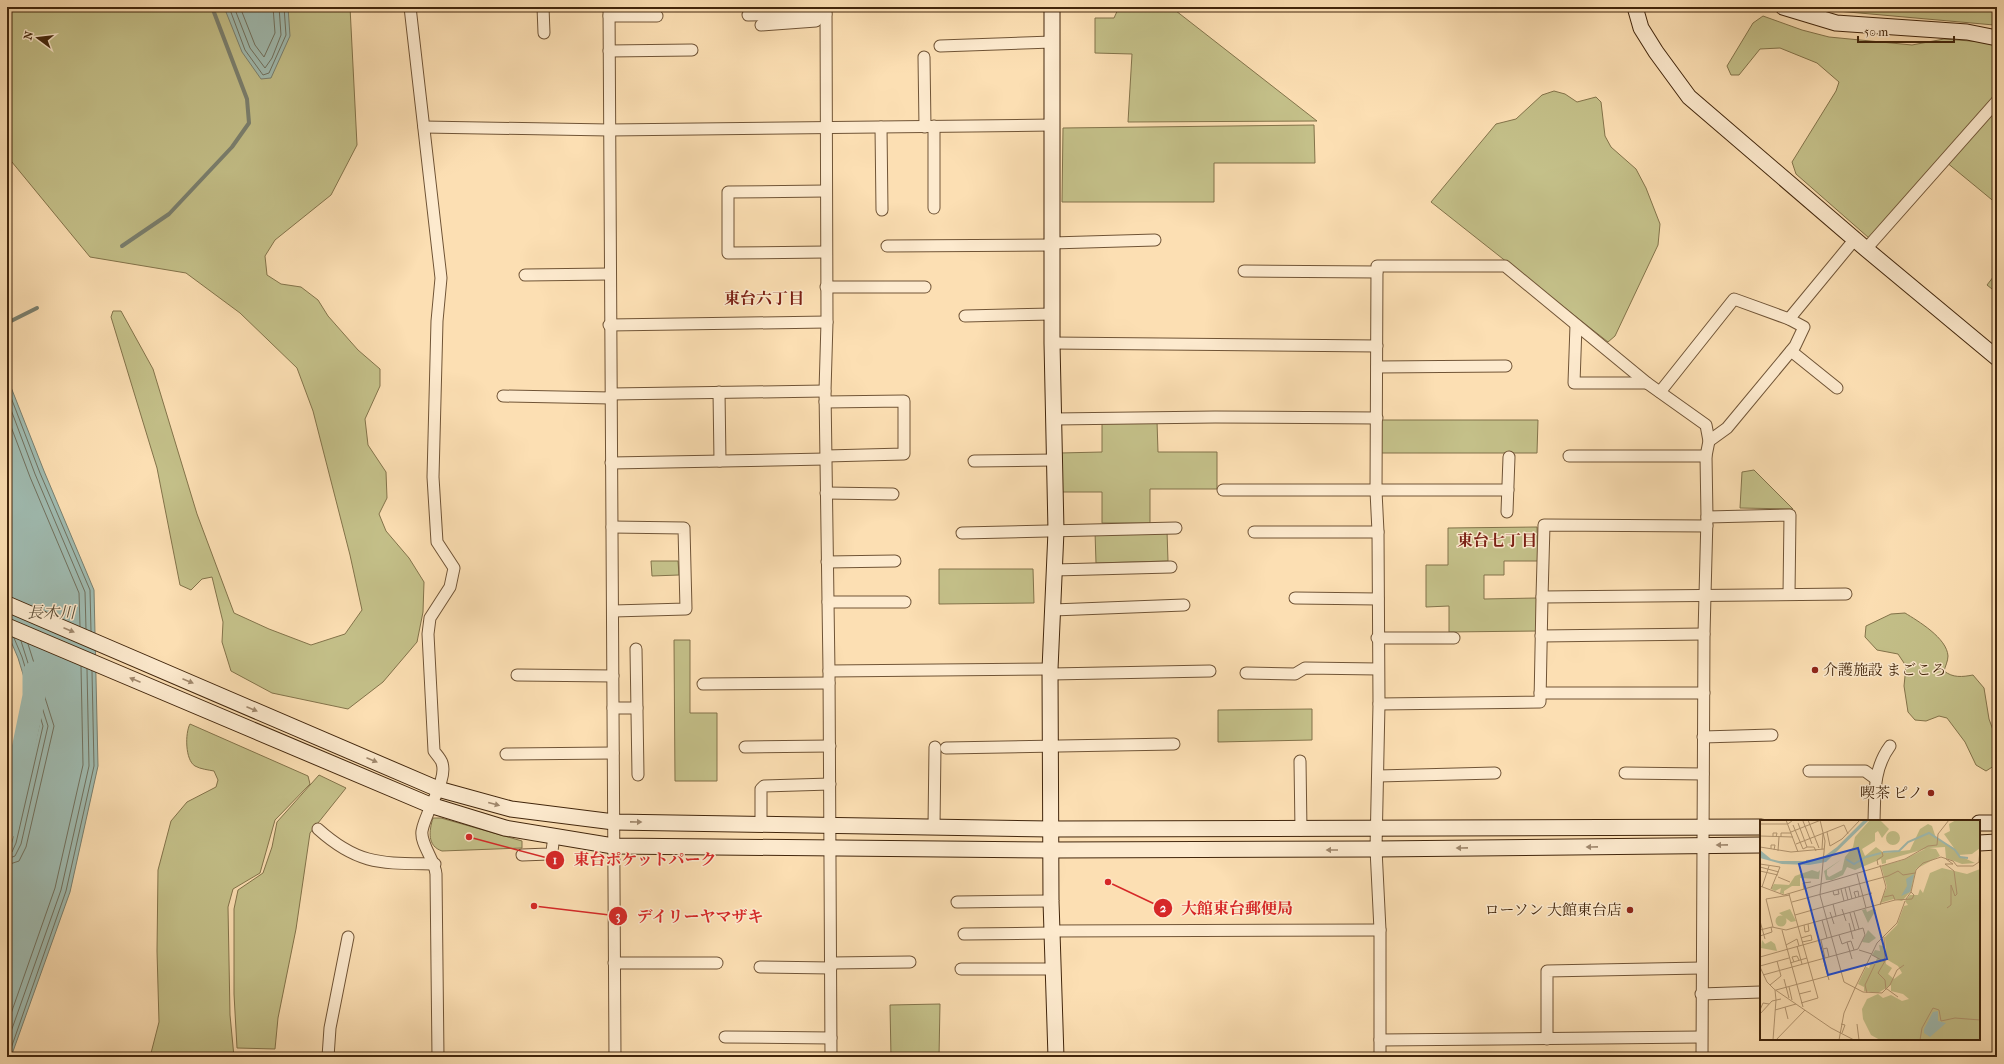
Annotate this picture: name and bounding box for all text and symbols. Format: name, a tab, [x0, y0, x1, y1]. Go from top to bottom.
north arrow	[18, 18, 58, 58]
scale bar	[1858, 18, 1954, 44]
text: 50 m	[1864, 25, 1888, 39]
text: N	[21, 29, 36, 41]
district label: 東台六丁目	[724, 289, 804, 308]
district label: 東台七丁目	[1457, 531, 1537, 550]
water label: 長木川	[27, 603, 77, 622]
one-way arrow	[63, 628, 75, 634]
place label: 介護施設 まごころ	[1823, 661, 1946, 679]
marker: 介護施設 まごころ	[1810, 665, 1820, 675]
one-way arrow	[129, 677, 141, 683]
one-way arrow	[183, 678, 194, 684]
one-way arrow	[247, 706, 259, 712]
one-way arrow	[366, 757, 377, 763]
place label: 喫茶 ピノ	[1860, 784, 1923, 802]
marker: 喫茶 ピノ	[1926, 788, 1936, 798]
one-way arrow	[488, 801, 500, 807]
one-way arrow	[630, 819, 643, 825]
inset map	[1760, 820, 1980, 1040]
one-way arrow	[1715, 842, 1728, 848]
one-way arrow	[1585, 844, 1598, 850]
one-way arrow	[1455, 845, 1468, 851]
callout: 東台ポケットパーク	[545, 846, 725, 874]
one-way arrow	[1326, 846, 1338, 853]
text: 東台ポケットパーク	[574, 850, 716, 869]
text: 1	[553, 853, 557, 867]
callout: 大館東台郵便局	[1153, 894, 1301, 922]
text: 大館東台郵便局	[1181, 899, 1293, 918]
text: 2	[1160, 901, 1167, 915]
place label: ローソン 大館東台店	[1484, 901, 1622, 919]
callout: デイリーヤマザキ	[608, 902, 772, 930]
marker: ローソン 大館東台店	[1625, 905, 1635, 915]
text: デイリーヤマザキ	[637, 907, 763, 926]
text: 3	[616, 909, 621, 924]

